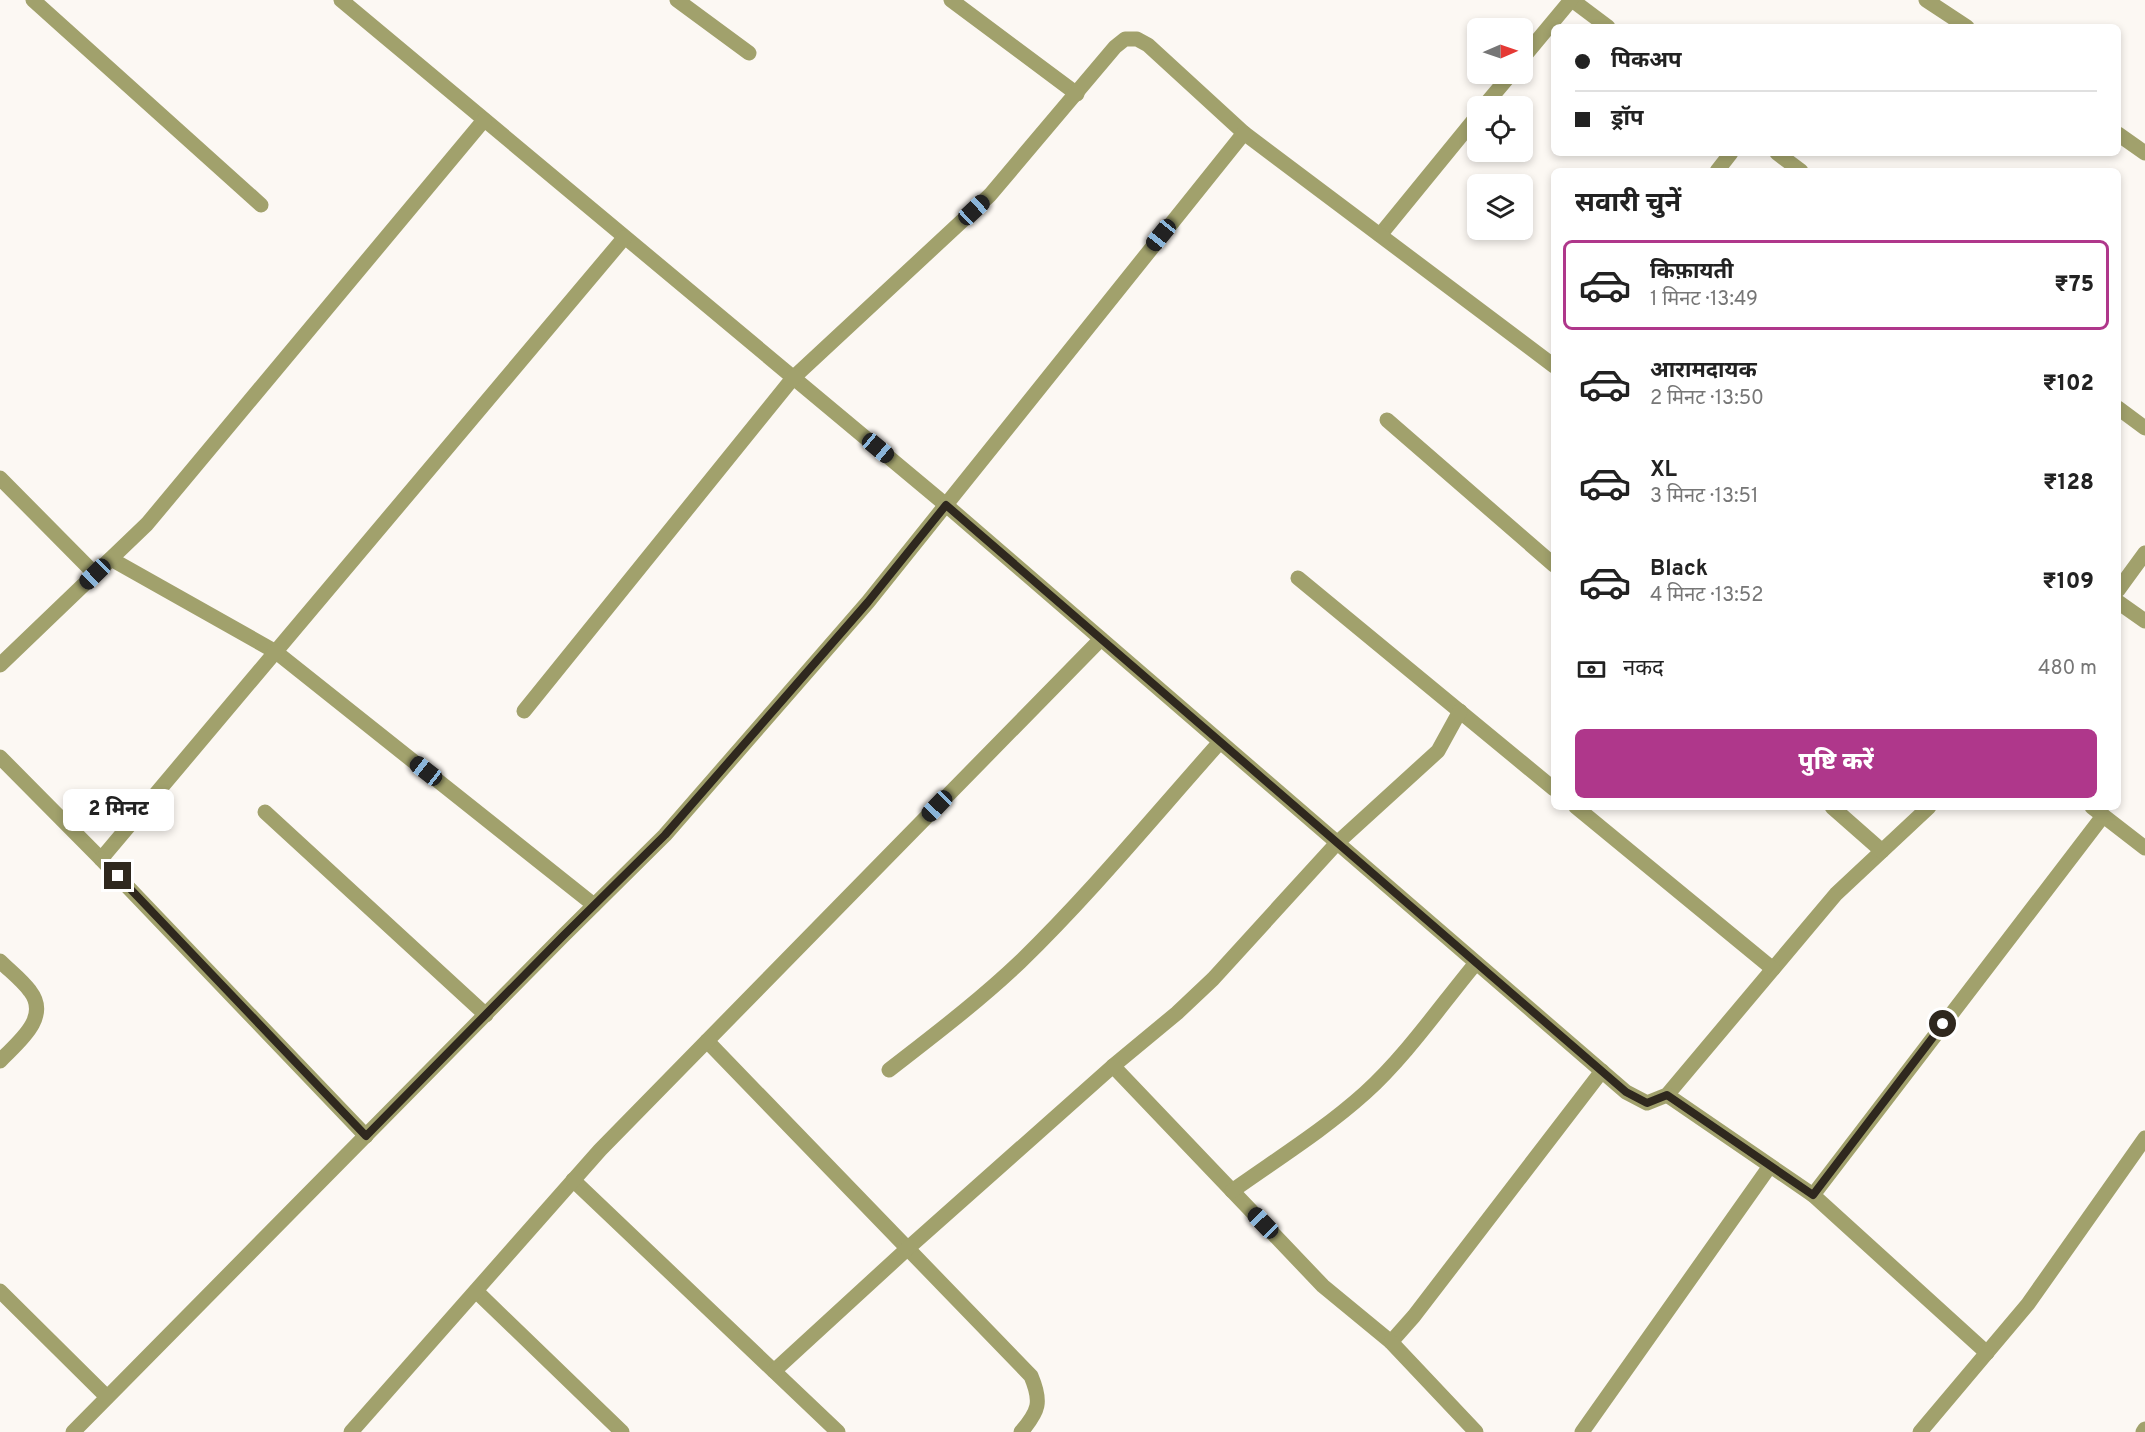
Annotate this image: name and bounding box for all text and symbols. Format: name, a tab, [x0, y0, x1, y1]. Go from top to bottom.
north arrow	[1467, 18, 1533, 84]
map controls	[1467, 18, 1533, 240]
text: पिकअप	[1611, 48, 1682, 75]
button: locate	[1467, 96, 1533, 162]
text: ड्रॉप	[1611, 106, 1644, 133]
button: layers	[1467, 174, 1533, 240]
text: सवारी चुनें	[1575, 187, 1681, 221]
car	[955, 191, 993, 229]
car	[1143, 215, 1179, 255]
icon: car	[1578, 258, 1632, 312]
text: किफ़ायती	[1650, 259, 1734, 286]
text: ₹75	[2054, 272, 2094, 299]
text: 1 मिनट · 13:49	[1650, 287, 1758, 313]
icon: car	[1578, 357, 1632, 411]
text: आरामदायक	[1650, 358, 1757, 385]
text: ₹102	[2042, 371, 2094, 398]
text: 2 मिनट · 13:50	[1650, 386, 1764, 412]
car	[858, 430, 898, 466]
icon: car	[1578, 456, 1632, 510]
text: XL	[1650, 457, 1677, 484]
text: ₹128	[2043, 470, 2094, 497]
text: 3 मिनट · 13:51	[1650, 484, 1758, 510]
car	[76, 555, 114, 593]
icon: car	[1578, 555, 1632, 609]
text: Black	[1650, 556, 1708, 583]
text: ₹109	[2042, 569, 2094, 596]
text: 4 मिनट · 13:52	[1650, 583, 1763, 609]
icon: cash	[1575, 653, 1608, 686]
text: नकद	[1623, 656, 1664, 683]
text: 480 m	[2038, 656, 2097, 682]
button: पुष्टि करें	[1575, 729, 2097, 798]
car	[406, 753, 446, 789]
car	[918, 787, 956, 825]
callout: 2 मिनट	[63, 789, 174, 831]
text: 2 मिनट	[88, 797, 149, 823]
route end	[104, 862, 131, 889]
route start	[1929, 1010, 1956, 1037]
car	[1244, 1204, 1282, 1242]

